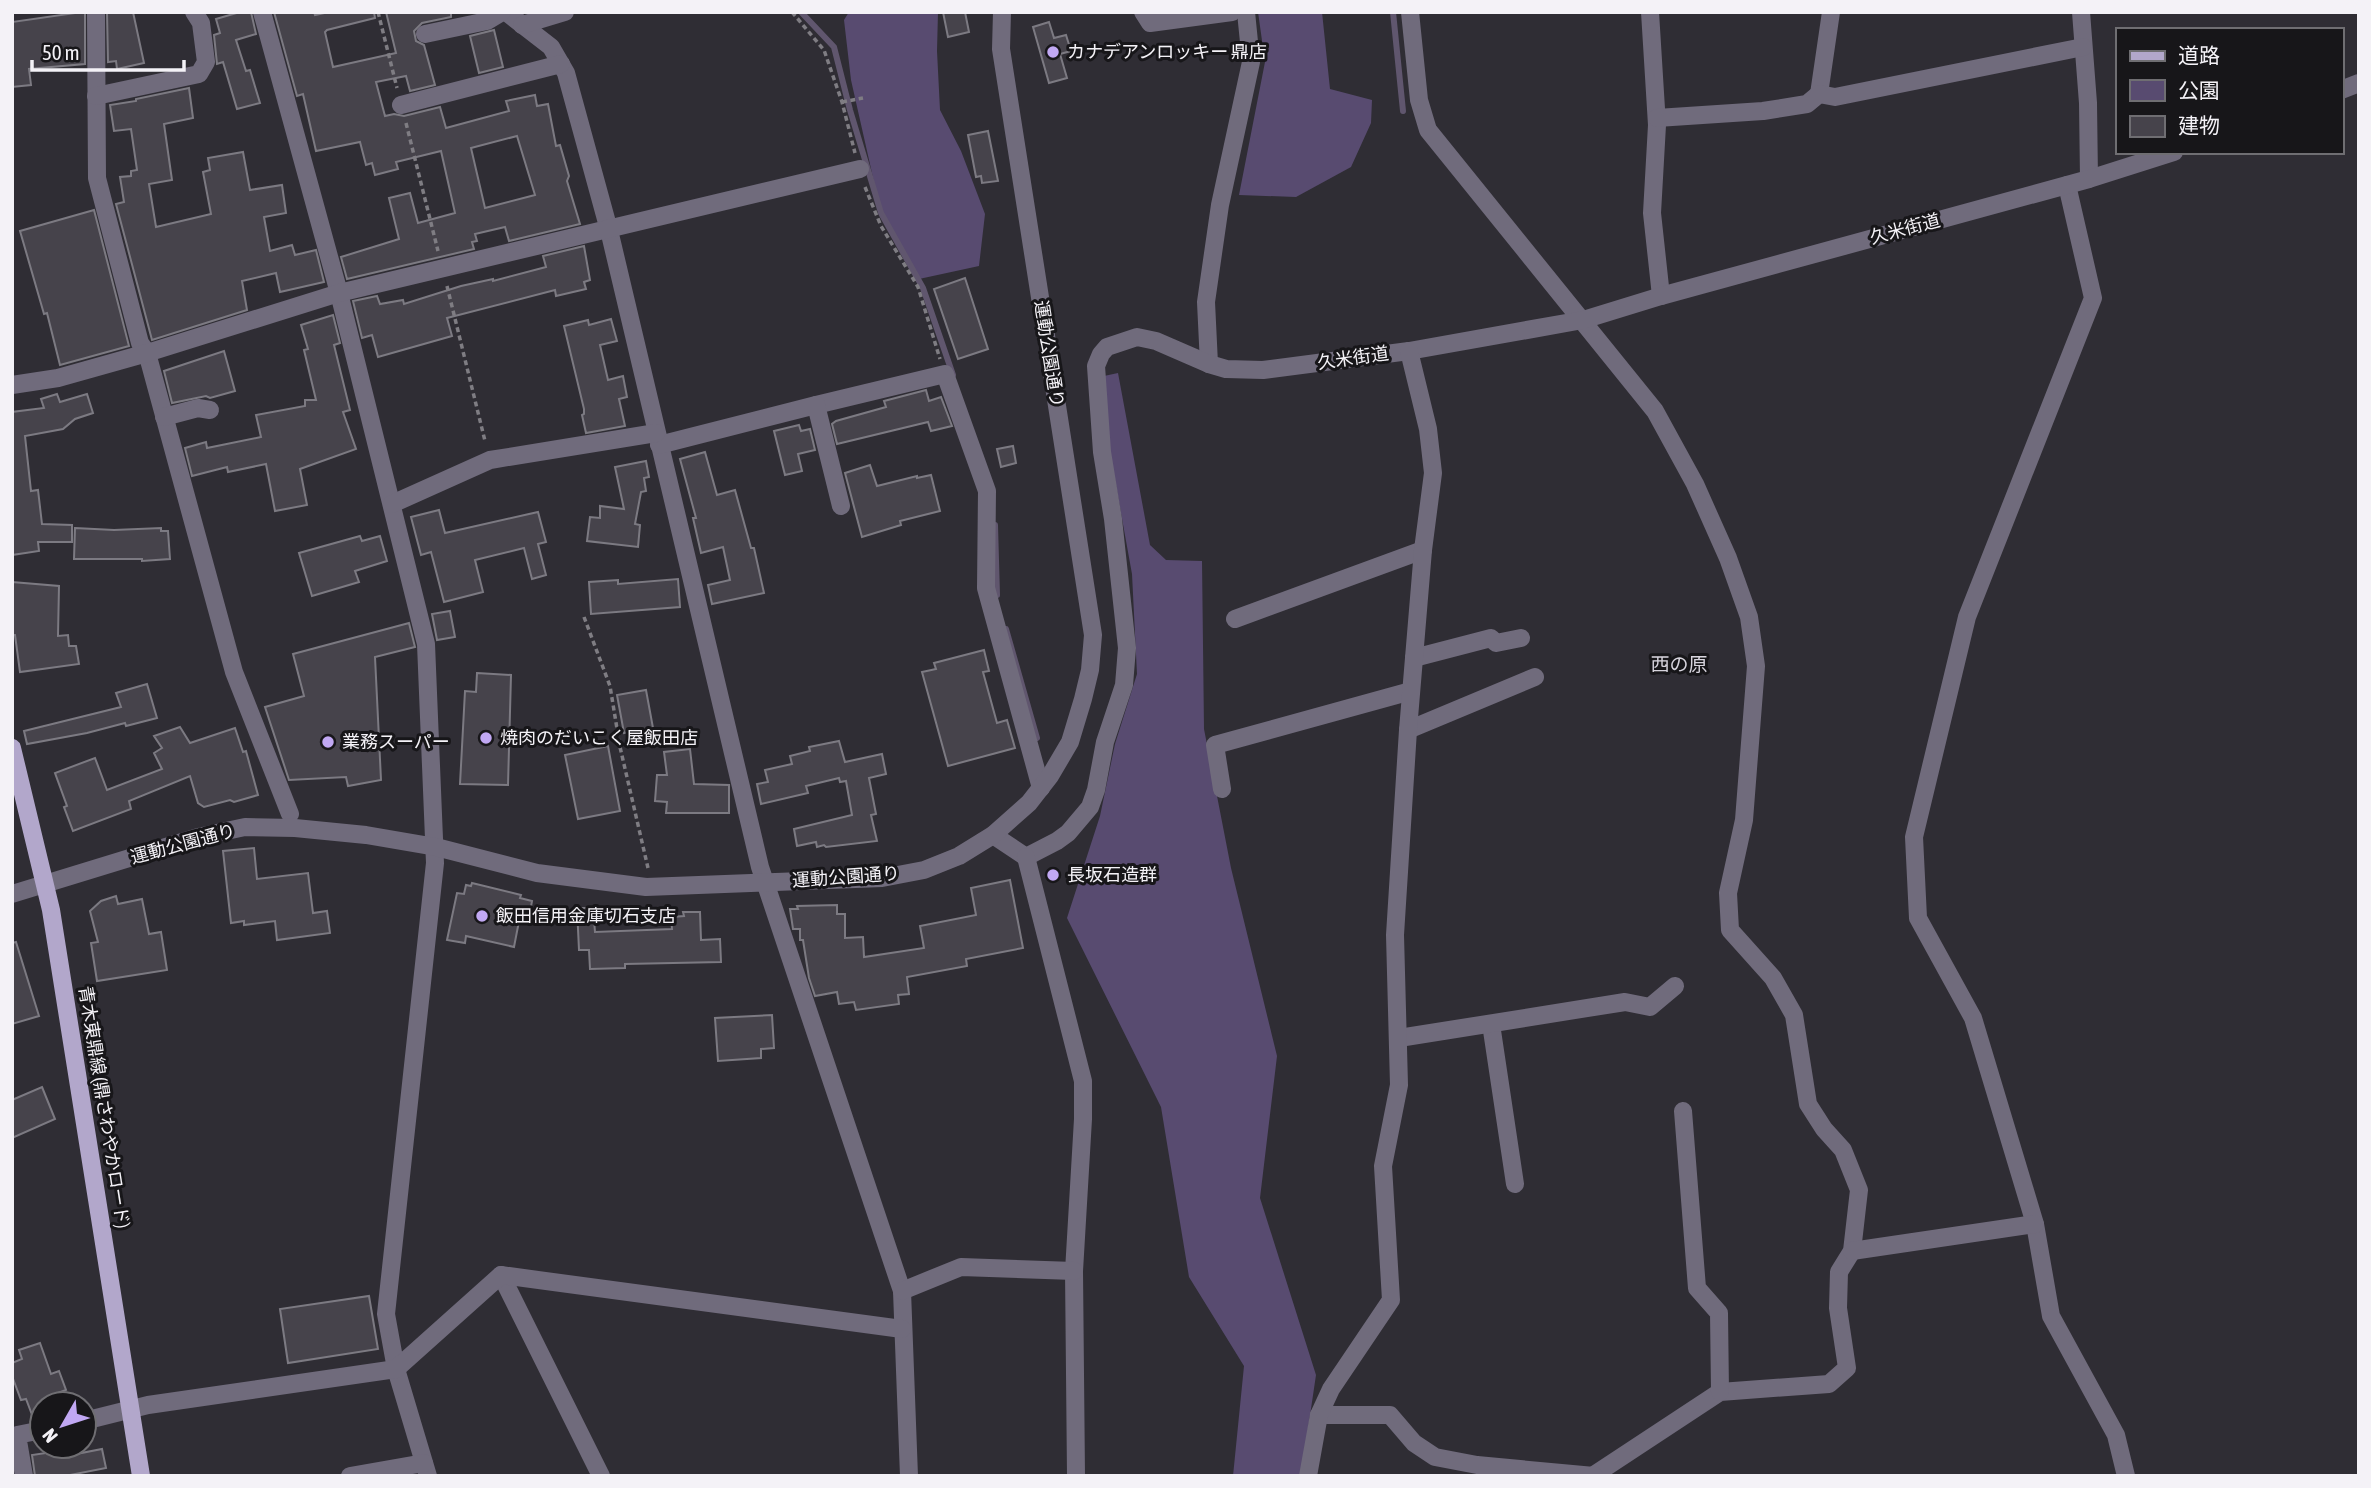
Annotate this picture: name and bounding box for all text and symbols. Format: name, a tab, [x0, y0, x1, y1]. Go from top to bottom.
scale bar	[32, 28, 184, 72]
legend	[2116, 28, 2343, 154]
text: 50 m	[42, 40, 80, 64]
place label: カナデアンロッキー 鼎店	[1067, 41, 1267, 62]
text: 道路	[2178, 43, 2220, 67]
marker: カナデアンロッキー 鼎店	[1045, 44, 1061, 60]
text: 公園	[2178, 78, 2220, 102]
text: 建物	[2178, 113, 2220, 137]
street label: 久米街道	[1867, 209, 1942, 248]
street label: 運動公園通り	[1031, 299, 1068, 409]
street label: 久米街道	[1316, 342, 1390, 373]
district label: 西の原	[1650, 653, 1708, 675]
place label: 焼肉のだいこく屋飯田店	[500, 727, 698, 748]
marker: 焼肉のだいこく屋飯田店	[478, 730, 494, 746]
place label: 業務スーパー	[342, 731, 450, 752]
marker: 業務スーパー	[320, 734, 336, 750]
street label: 運動公園通り	[128, 819, 238, 868]
street label: 運動公園通り	[791, 862, 901, 891]
place label: 長坂石造群	[1067, 864, 1157, 885]
marker: 長坂石造群	[1045, 867, 1061, 883]
place label: 飯田信用金庫切石支店	[496, 905, 676, 926]
marker: 飯田信用金庫切石支店	[474, 908, 490, 924]
street label: 青木東鼎線 (鼎さわやかロード)	[75, 984, 134, 1230]
north arrow	[28, 1390, 98, 1460]
text: N	[38, 1424, 62, 1447]

